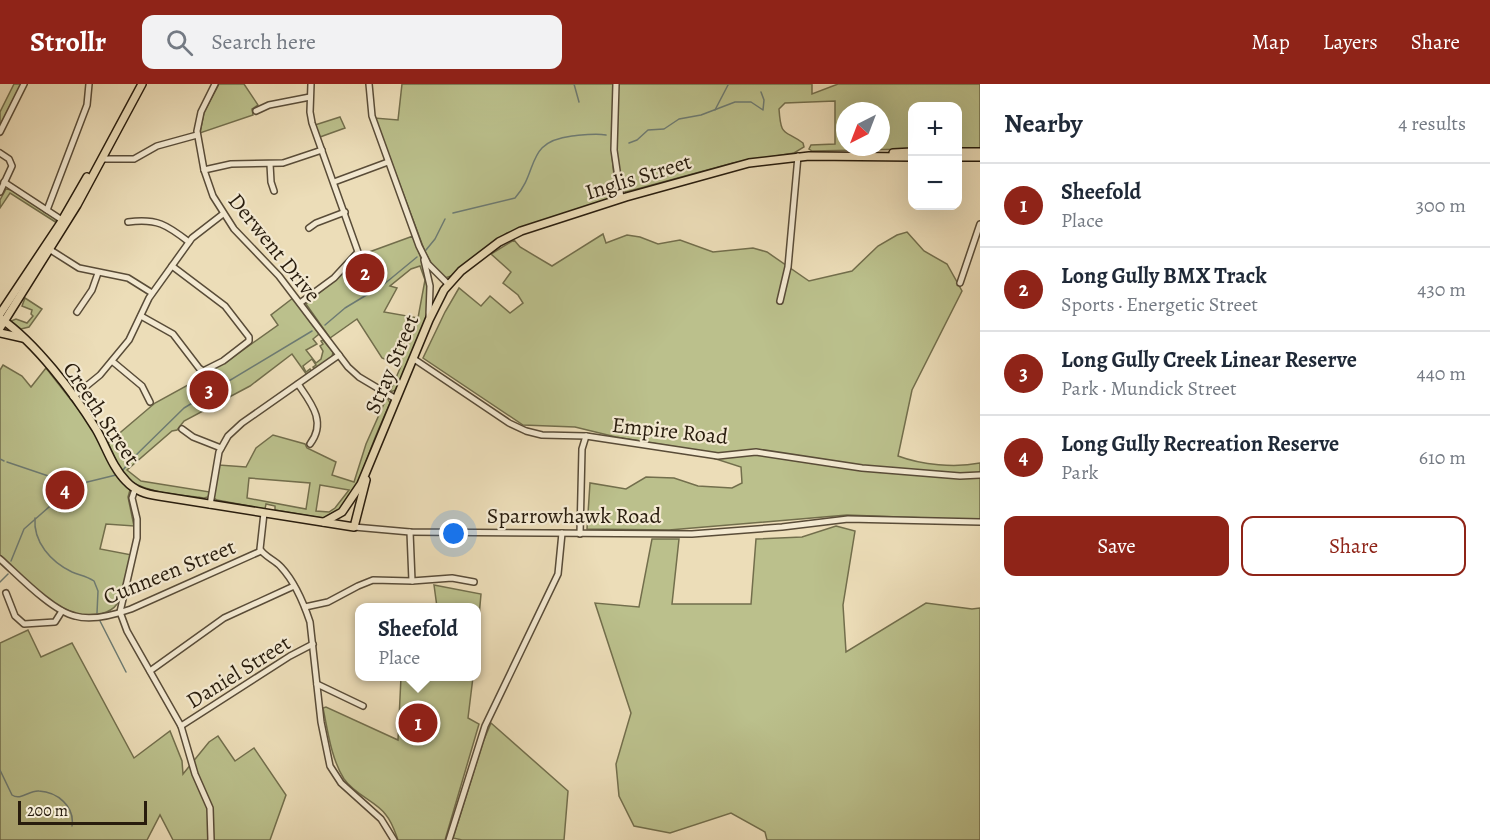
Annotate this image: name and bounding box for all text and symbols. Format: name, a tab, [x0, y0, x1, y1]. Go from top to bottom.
search box	[142, 15, 562, 69]
text: Strollr	[30, 23, 106, 61]
icon: search	[163, 26, 196, 59]
text: Search here	[211, 27, 316, 57]
text: Map	[1251, 28, 1290, 56]
text: Layers	[1323, 28, 1378, 56]
text: Share	[1411, 28, 1460, 56]
north arrow	[836, 102, 890, 156]
map controls	[908, 102, 962, 210]
button: +	[908, 102, 962, 156]
text: Nearby	[1004, 106, 1083, 141]
text: 4 results	[1398, 110, 1466, 137]
street label: Inglis Street	[581, 147, 695, 207]
button: −	[908, 156, 962, 210]
text: Sheefold	[1061, 177, 1141, 207]
street label: Derwent Drive	[221, 187, 327, 308]
text: 1	[1020, 192, 1027, 219]
text: 300 m	[1416, 192, 1466, 219]
text: Place	[1061, 207, 1103, 234]
pin: 2	[346, 250, 385, 296]
text: Long Gully BMX Track	[1061, 261, 1267, 291]
text: 2	[1019, 276, 1028, 303]
text: 430 m	[1417, 276, 1466, 303]
text: Sports · Energetic Street	[1061, 291, 1258, 318]
street label: Stray Street	[358, 310, 426, 419]
text: Long Gully Creek Linear Reserve	[1061, 345, 1357, 375]
street label: Creeth Street	[56, 356, 147, 471]
text: 3	[1019, 360, 1028, 387]
text: 440 m	[1417, 360, 1466, 387]
pin: 3	[190, 368, 228, 412]
text: Park · Mundick Street	[1061, 375, 1237, 402]
street label: Empire Road	[610, 410, 730, 452]
text: Long Gully Recreation Reserve	[1061, 429, 1339, 459]
text: 4	[1019, 444, 1028, 471]
text: 610 m	[1419, 444, 1466, 471]
text: Park	[1061, 459, 1099, 486]
pin: 4	[46, 468, 84, 512]
street label: Sparrowhawk Road	[487, 501, 661, 531]
button: Save	[1004, 516, 1229, 576]
button: Share	[1241, 516, 1466, 576]
your location	[439, 519, 468, 548]
street label: Cunneen Street	[99, 532, 240, 612]
popup	[355, 603, 481, 681]
text: Sheefold	[378, 614, 458, 644]
street label: Daniel Street	[181, 628, 296, 716]
text: Place	[378, 644, 420, 671]
pin: 1	[398, 700, 438, 746]
scale bar	[18, 798, 147, 826]
text: 200 m	[27, 800, 68, 822]

